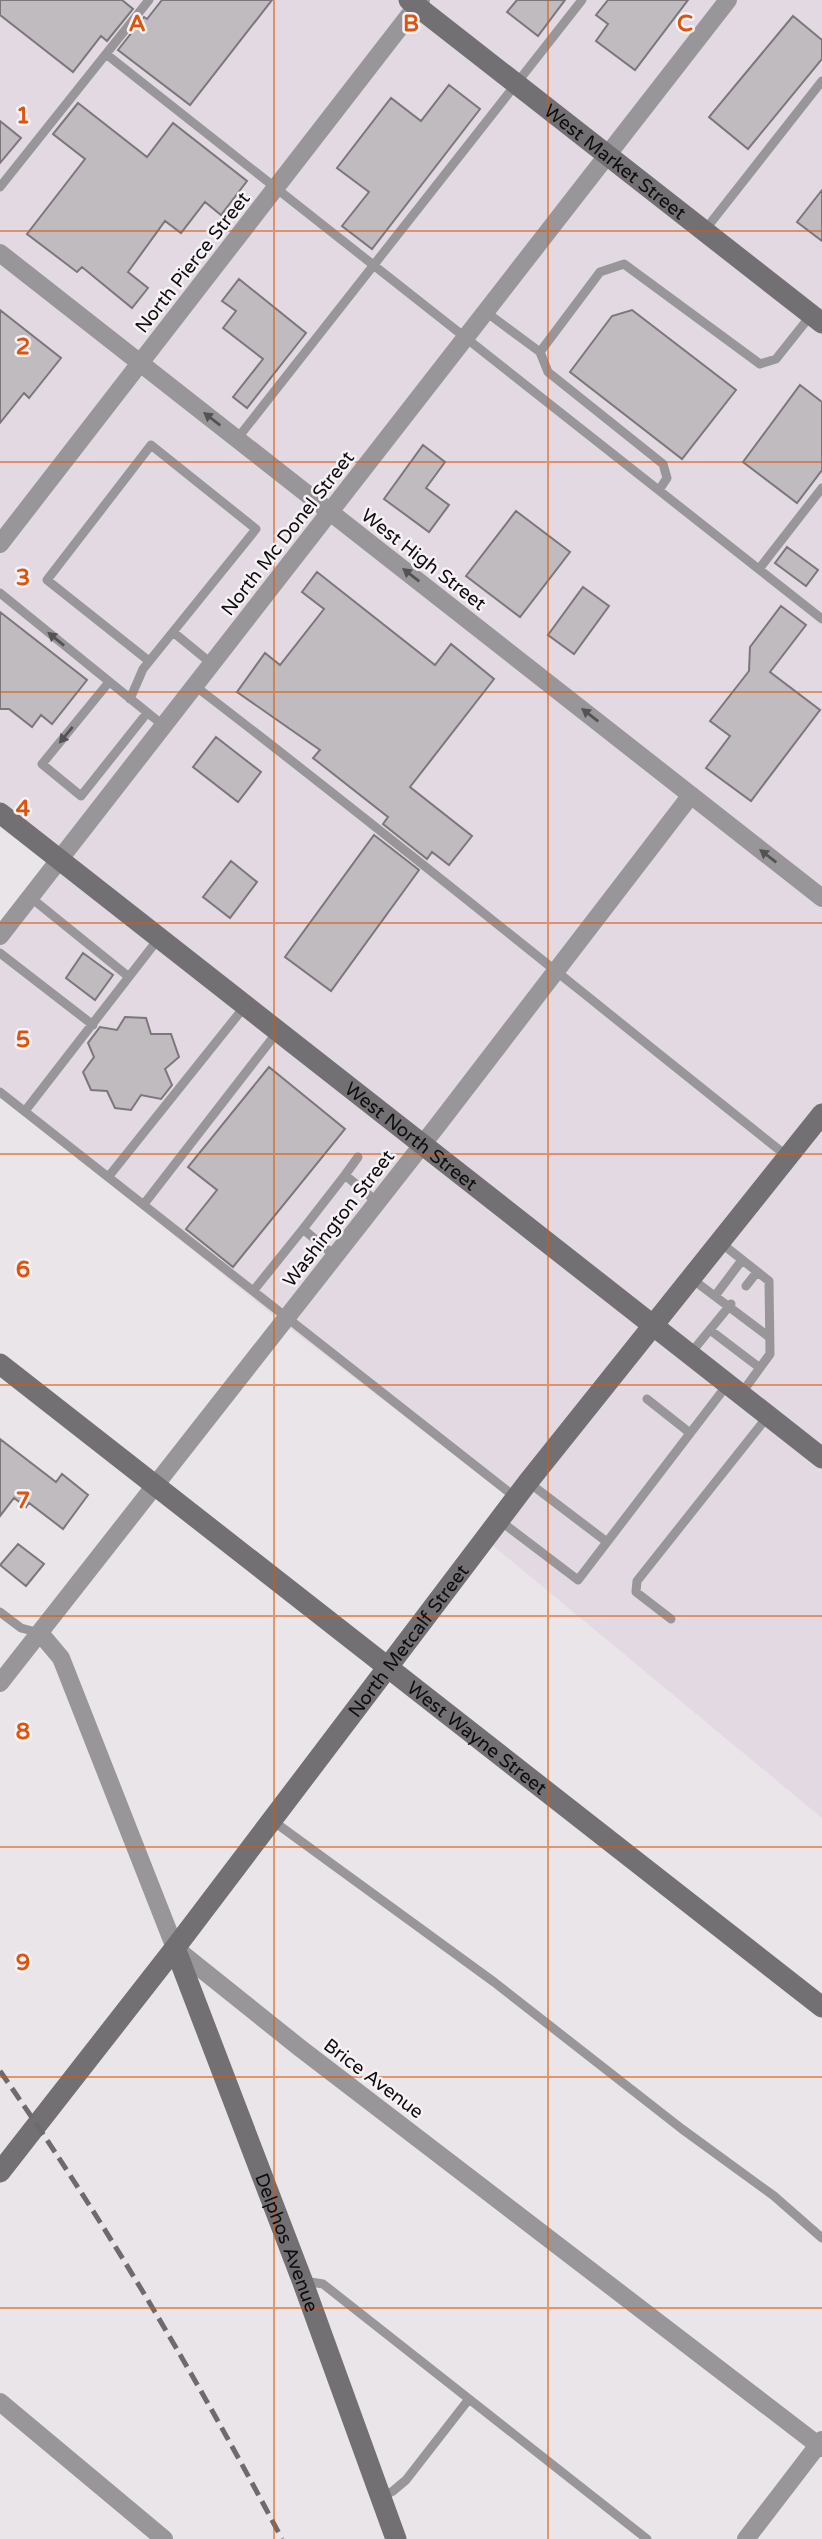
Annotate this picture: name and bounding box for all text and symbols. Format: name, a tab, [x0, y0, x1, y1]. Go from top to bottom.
text: A	[128, 10, 146, 38]
text: B	[403, 10, 419, 38]
text: C	[677, 10, 693, 38]
street label: West Market Street	[539, 100, 690, 225]
text: 1	[16, 102, 30, 130]
street label: North Pierce Street	[131, 188, 255, 337]
text: 2	[16, 333, 30, 361]
one-way arrow	[204, 412, 222, 427]
street label: North Mc Donel Street	[217, 447, 359, 620]
street label: West High Street	[357, 504, 490, 615]
text: 3	[16, 564, 30, 592]
one-way arrow	[402, 567, 420, 582]
one-way arrow	[48, 632, 65, 647]
one-way arrow	[581, 708, 599, 723]
one-way arrow	[59, 725, 74, 743]
text: 4	[16, 795, 31, 823]
one-way arrow	[760, 848, 778, 863]
text: 5	[16, 1026, 30, 1054]
street label: West North Street	[340, 1078, 482, 1195]
street label: Washington Street	[279, 1146, 399, 1291]
text: 6	[16, 1256, 30, 1284]
text: 7	[16, 1487, 30, 1515]
street label: North Metcalf Street	[344, 1560, 474, 1722]
street label: West Wayne Street	[402, 1677, 551, 1800]
text: 8	[16, 1718, 30, 1746]
text: 9	[16, 1949, 30, 1977]
street label: Brice Avenue	[319, 2034, 427, 2123]
street label: Delphos Avenue	[250, 2170, 323, 2315]

